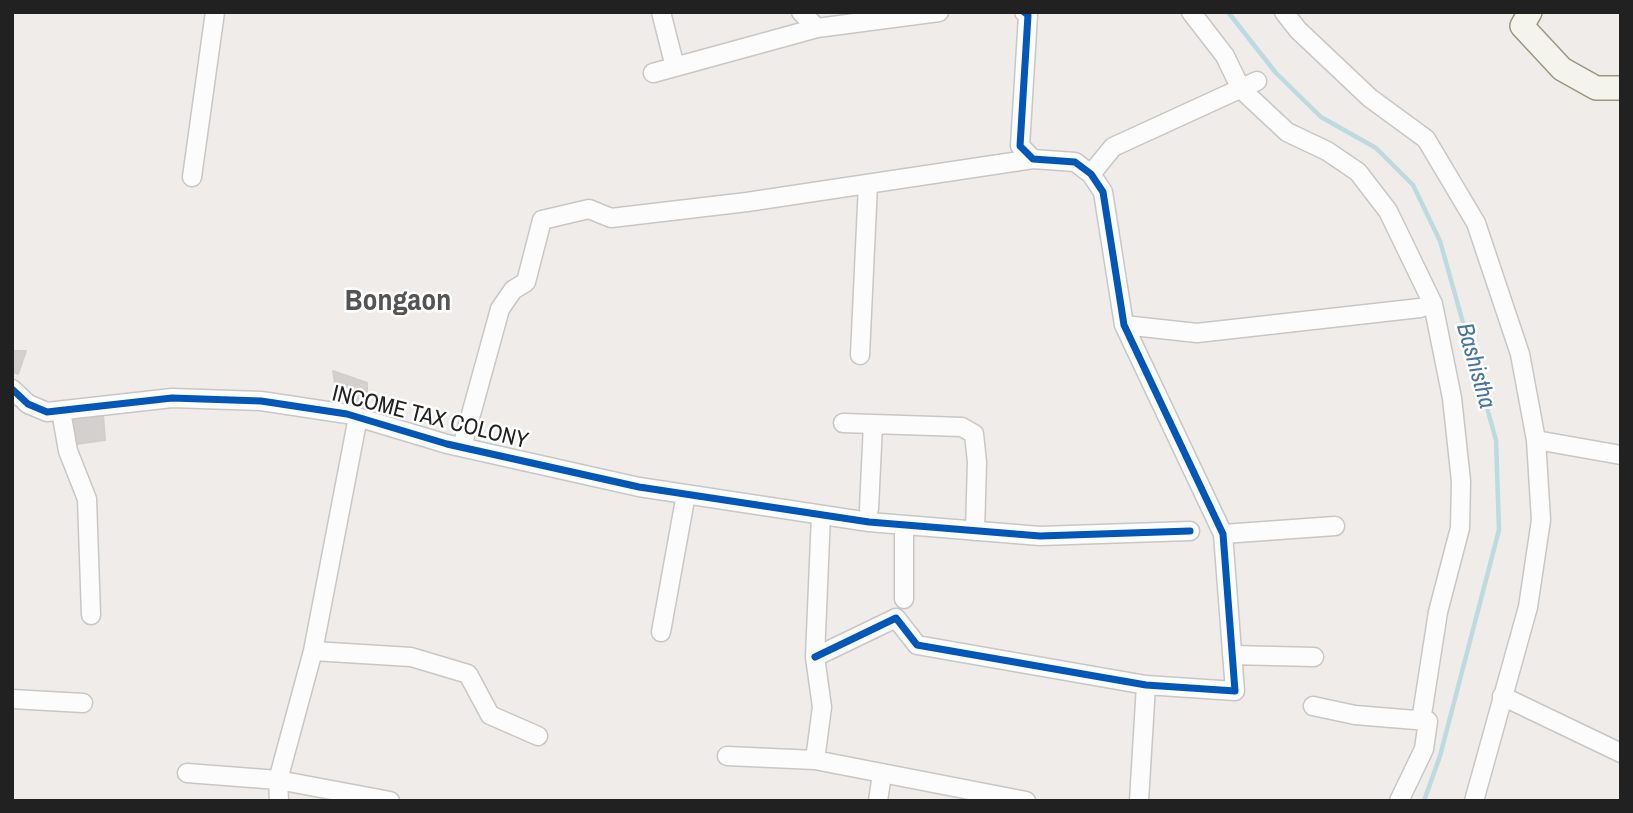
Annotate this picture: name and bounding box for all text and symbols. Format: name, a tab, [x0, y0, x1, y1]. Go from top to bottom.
district label: Bongaon	[345, 284, 451, 320]
water label: Bashistha	[1449, 320, 1501, 412]
street label: INCOME TAX COLONY	[329, 380, 531, 456]

